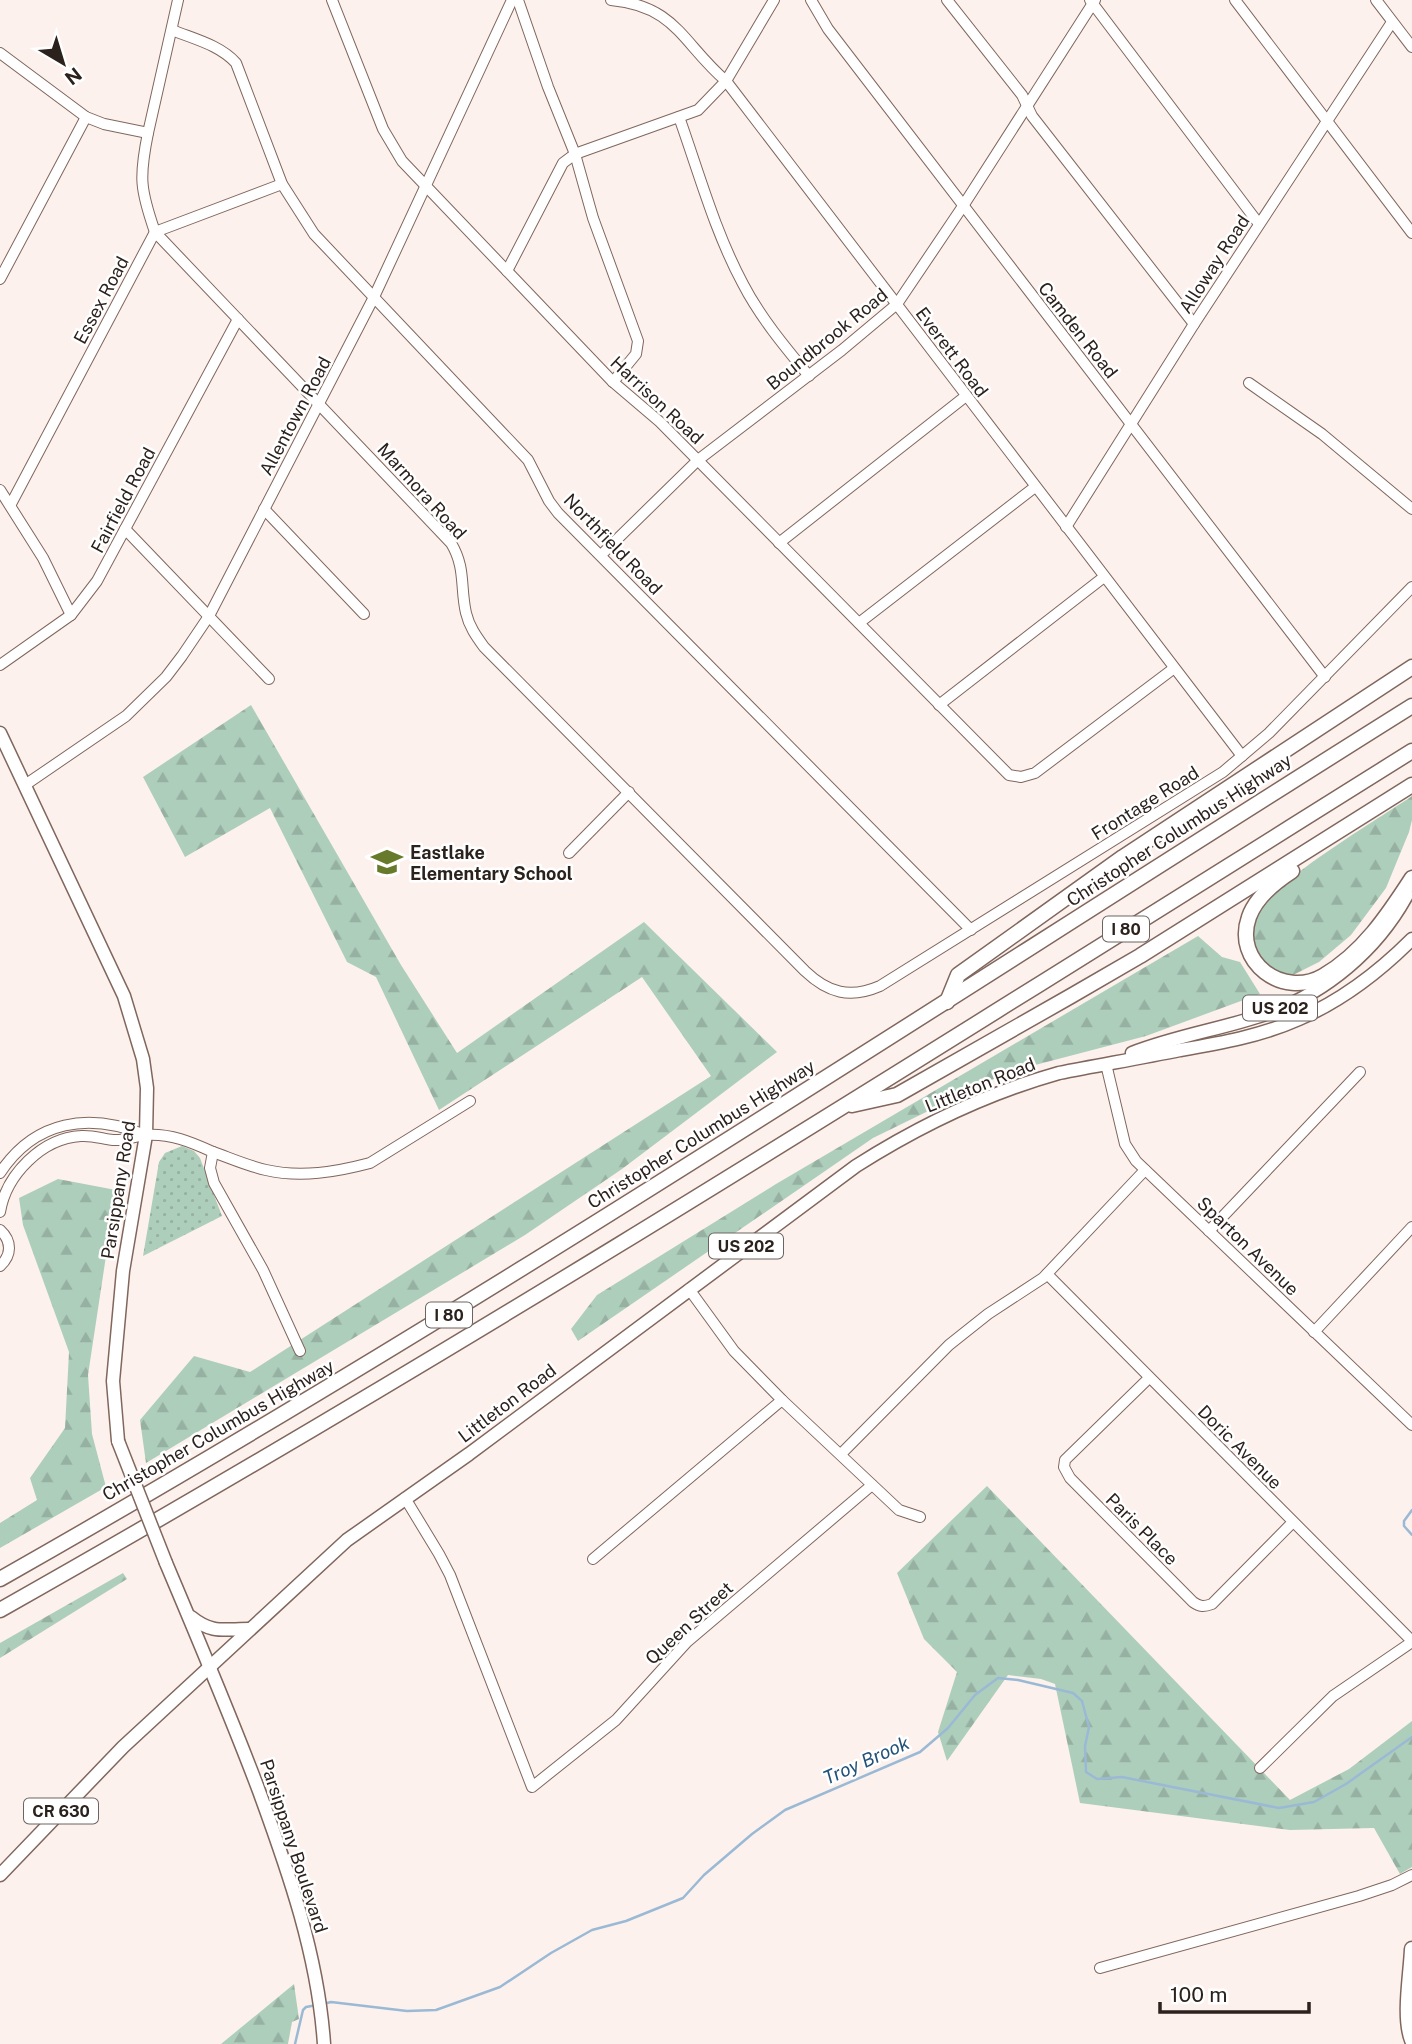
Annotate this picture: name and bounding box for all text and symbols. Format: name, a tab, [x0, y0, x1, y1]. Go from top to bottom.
north arrow	[28, 28, 98, 98]
text: N	[61, 63, 86, 90]
street label: Alloway Road	[1174, 211, 1254, 317]
street label: Essex Road	[69, 253, 133, 347]
street label: Camden Road	[1034, 278, 1122, 382]
street label: Boundbrook Road	[762, 284, 892, 394]
street label: Everett Road	[911, 303, 993, 401]
street label: Harrison Road	[606, 352, 708, 448]
street label: Allentown Road	[255, 353, 335, 479]
street label: Marmora Road	[373, 439, 471, 543]
street label: Fairfield Road	[86, 444, 160, 556]
street label: Northfield Road	[560, 489, 666, 599]
street label: Christopher Columbus Highway	[1063, 749, 1296, 911]
street label: Frontage Road	[1087, 762, 1203, 844]
place label: Eastlake Elementary School	[410, 842, 573, 884]
school or university icon: Eastlake Elementary School	[370, 845, 404, 879]
road number: I 80	[1103, 917, 1149, 942]
road number: US 202	[1243, 996, 1317, 1020]
street label: Littleton Road	[922, 1053, 1038, 1117]
street label: Christopher Columbus Highway	[584, 1055, 819, 1213]
street label: Parsippany Road	[97, 1119, 139, 1261]
street label: Sparton Avenue	[1193, 1192, 1303, 1300]
road number: US 202	[709, 1234, 783, 1258]
road number: I 80	[426, 1302, 472, 1328]
street label: Christopher Columbus Highway	[99, 1355, 338, 1505]
street label: Littleton Road	[454, 1359, 560, 1447]
street label: Doric Avenue	[1194, 1401, 1286, 1493]
street label: Paris Place	[1102, 1489, 1182, 1569]
street label: Queen Street	[641, 1577, 737, 1669]
water label: Troy Brook	[820, 1731, 913, 1789]
street label: Parsippany Boulevard	[256, 1756, 332, 1936]
road number: CR 630	[24, 1798, 98, 1824]
scale bar	[1160, 1970, 1309, 2014]
text: 100 m	[1170, 1982, 1227, 2007]

